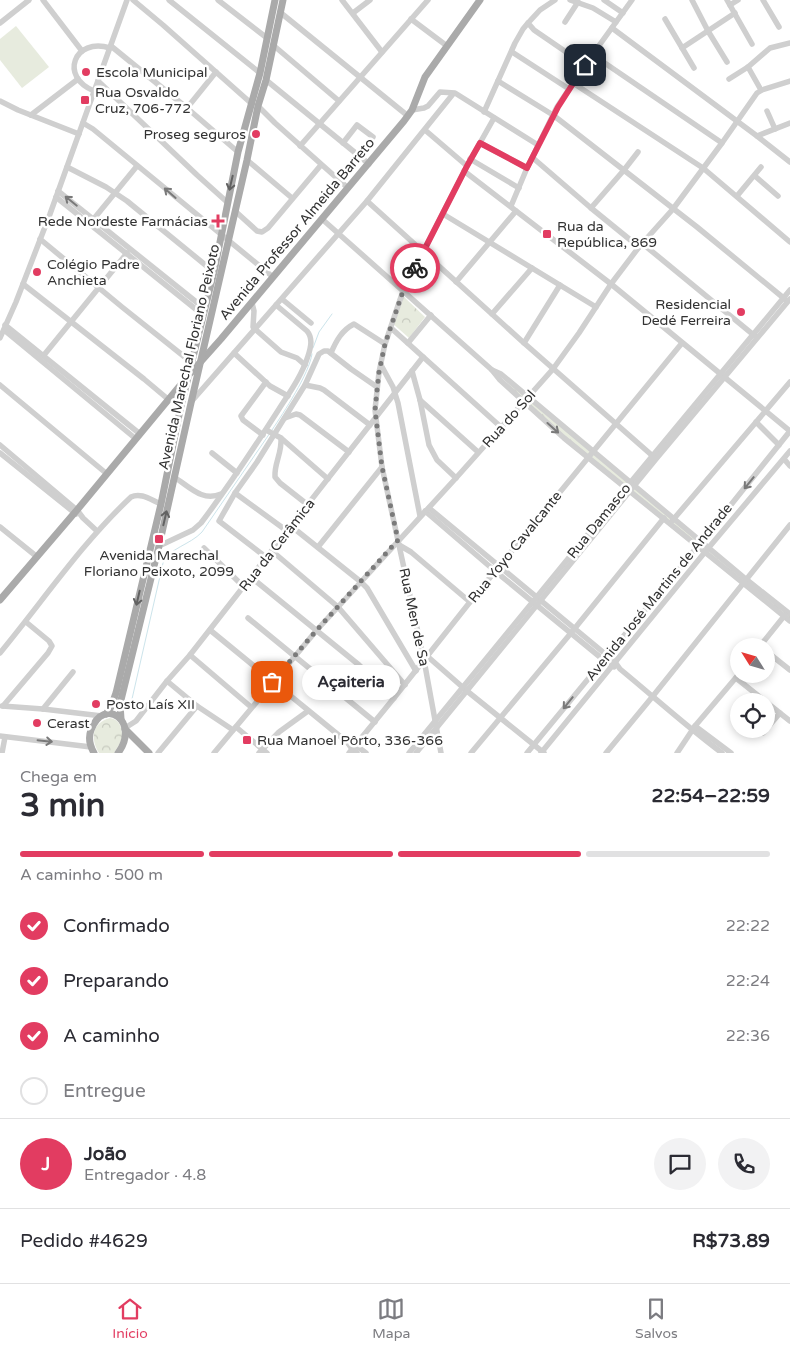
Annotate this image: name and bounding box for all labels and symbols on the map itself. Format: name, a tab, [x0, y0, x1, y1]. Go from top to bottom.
pin	[564, 44, 606, 86]
place label: Escola Municipal	[96, 64, 208, 81]
marker: Escola Municipal	[80, 66, 92, 78]
place label: Rua Osvaldo Cruz, 706-772	[95, 84, 191, 117]
marker: Rua Osvaldo Cruz, 706-772	[79, 94, 91, 106]
place label: Proseg seguros	[144, 126, 246, 143]
marker: Proseg seguros	[250, 128, 262, 140]
street label: Avenida Professor Almeida Barreto	[216, 134, 378, 324]
one-way arrow	[226, 175, 235, 191]
one-way arrow	[164, 188, 177, 199]
one-way arrow	[65, 196, 78, 207]
place label: Rede Nordeste Farmácias	[38, 213, 208, 230]
marker: Rede Nordeste Farmácias	[212, 215, 224, 227]
place label: Rua da República, 869	[557, 218, 657, 251]
marker: Rua da República, 869	[541, 228, 553, 240]
street label: Avenida Marechal Floriano Peixoto	[155, 243, 223, 471]
courier	[390, 243, 440, 293]
place label: Colégio Padre Anchieta	[47, 256, 140, 289]
marker: Colégio Padre Anchieta	[31, 266, 43, 278]
place label: Residencial Dedé Ferreira	[641, 296, 731, 329]
marker: Residencial Dedé Ferreira	[735, 306, 747, 318]
street label: Rua do Sol	[479, 387, 539, 451]
one-way arrow	[546, 422, 559, 433]
one-way arrow	[743, 476, 754, 489]
street label: Rua Damasco	[564, 480, 634, 562]
street label: Rua Yoyo Cavalcante	[465, 488, 565, 606]
street label: Rua da Cerâmica	[236, 495, 318, 595]
street label: Avenida José Martins de Andrade	[582, 500, 736, 684]
one-way arrow	[161, 511, 170, 527]
marker: Avenida Marechal Floriano Peixoto, 2099	[153, 533, 165, 545]
place label: Avenida Marechal Floriano Peixoto, 2099	[84, 547, 234, 580]
street label: Rua Men de Sa	[395, 566, 433, 668]
one-way arrow	[133, 590, 142, 606]
north arrow	[730, 638, 775, 682]
pin	[251, 661, 293, 703]
callout: Açaiteria	[302, 664, 400, 700]
place label: Posto Laís XII	[106, 696, 195, 713]
one-way arrow	[562, 696, 573, 709]
marker: Posto Laís XII	[90, 698, 102, 710]
place label: Cerast	[47, 715, 90, 732]
marker: Cerast	[31, 717, 43, 729]
place label: Rua Manoel Pôrto, 336-366	[257, 732, 443, 749]
marker: Rua Manoel Pôrto, 336-366	[241, 734, 253, 746]
one-way arrow	[37, 737, 53, 746]

